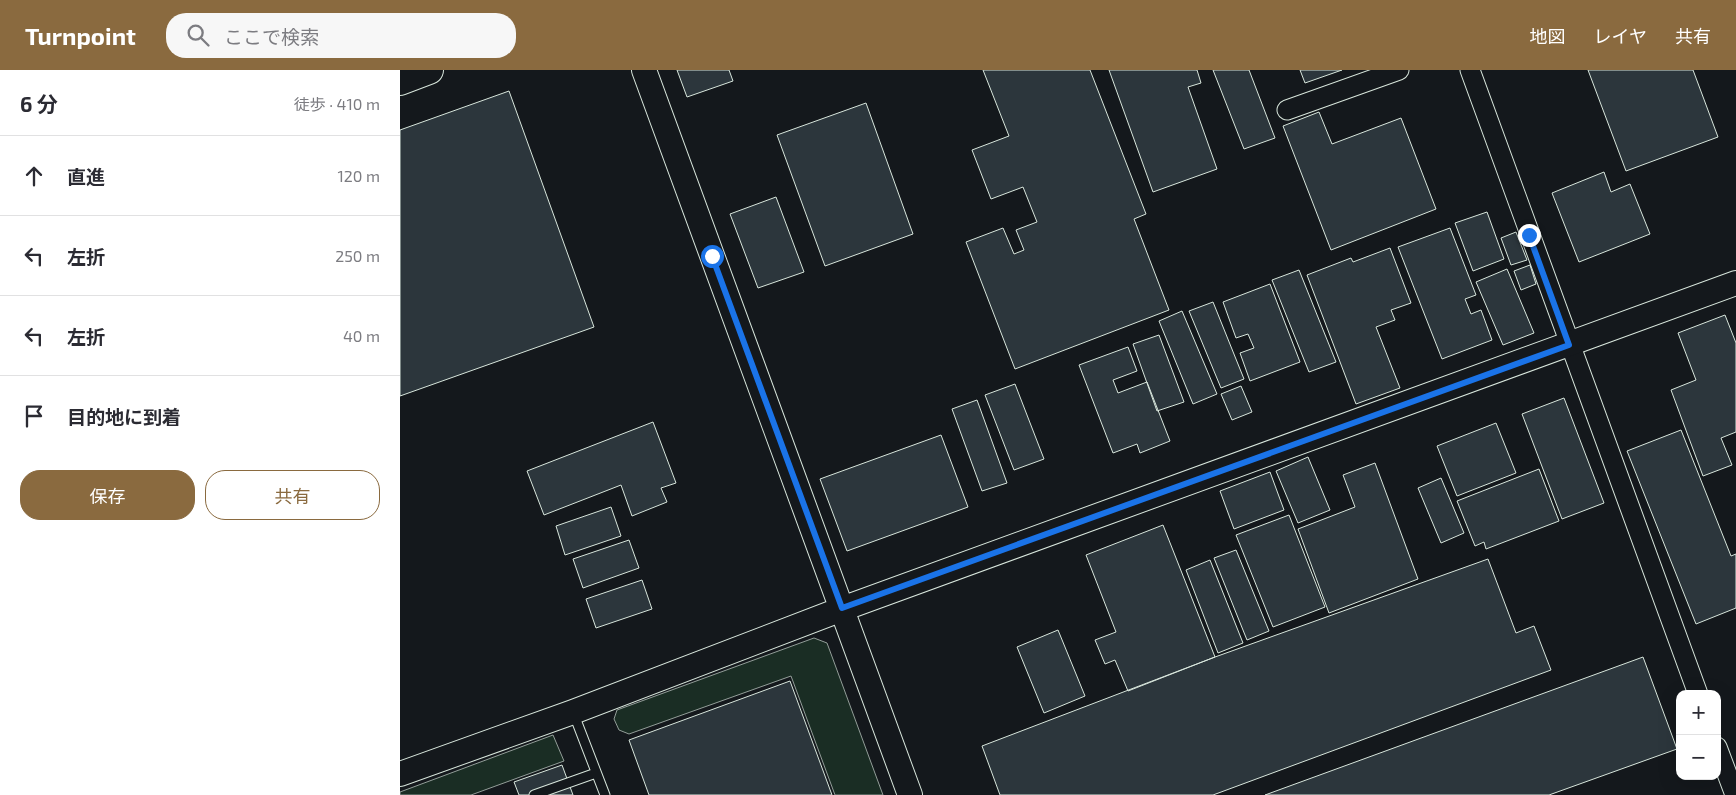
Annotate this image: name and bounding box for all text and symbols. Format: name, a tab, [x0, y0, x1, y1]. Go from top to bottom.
search box	[166, 13, 516, 58]
text: Turnpoint	[25, 21, 136, 50]
icon: search	[184, 21, 212, 49]
text: ここで検索	[224, 25, 319, 48]
text: 地図	[1530, 25, 1566, 47]
text: レイヤ	[1594, 25, 1647, 47]
text: 共有	[1675, 25, 1711, 47]
text: 6 分	[20, 91, 58, 116]
text: 徒歩 · 410 m	[294, 94, 380, 113]
icon: ahead	[20, 162, 48, 190]
text: 直進	[67, 165, 105, 188]
text: 120 m	[337, 166, 380, 185]
route end	[1518, 224, 1541, 247]
icon: left	[20, 242, 48, 270]
text: 左折	[67, 245, 105, 268]
route start	[701, 245, 724, 268]
text: 250 m	[335, 246, 380, 265]
icon: left	[20, 322, 48, 350]
text: 左折	[67, 325, 105, 348]
text: 40 m	[343, 326, 380, 345]
icon: arrive	[20, 402, 48, 430]
text: 目的地に到着	[67, 405, 181, 428]
button: 保存	[20, 470, 195, 520]
button: 共有	[205, 470, 380, 520]
map controls	[1676, 690, 1721, 780]
button: +	[1676, 690, 1721, 735]
button: −	[1676, 735, 1721, 780]

